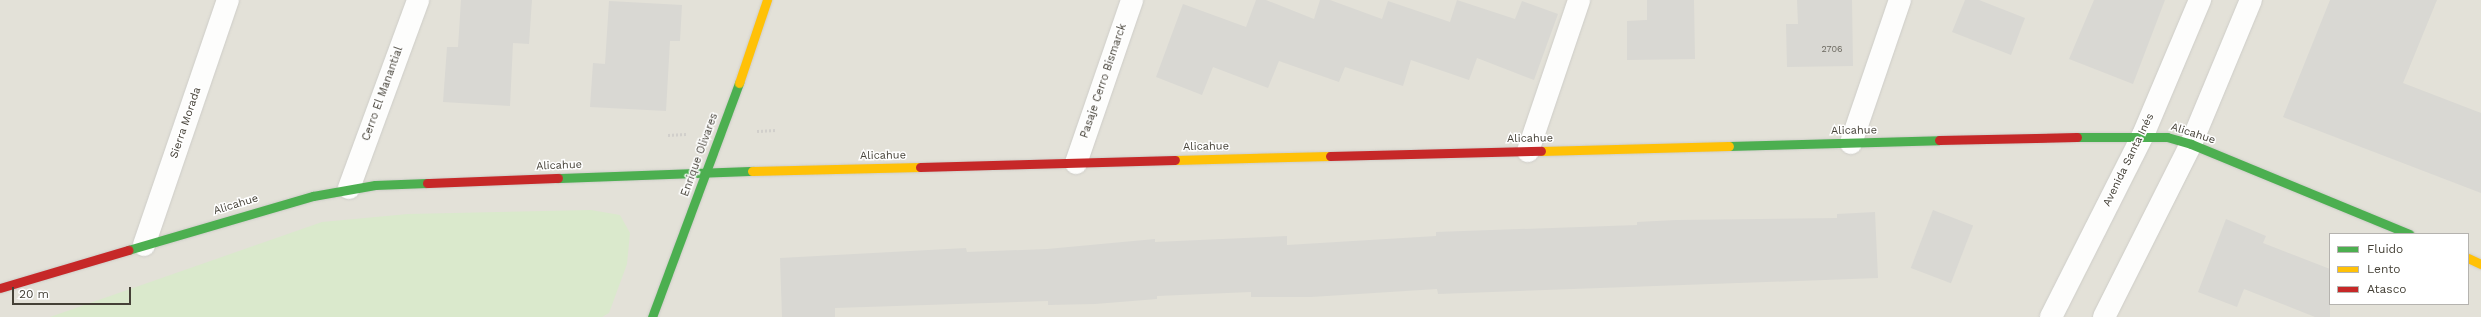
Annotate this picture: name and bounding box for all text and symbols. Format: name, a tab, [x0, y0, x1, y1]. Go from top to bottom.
street label: Pasaje Cerro Bismarck	[1078, 22, 1130, 140]
house number: 2706	[1821, 44, 1843, 54]
street label: Cerro El Manantial	[360, 45, 406, 143]
street label: Sierra Morada	[168, 86, 204, 160]
street label: Enrique Olivares	[679, 111, 721, 199]
street label: Avenida Santa Inés	[2101, 111, 2157, 209]
street label: Alicahue	[2169, 121, 2217, 147]
street label: Alicahue	[1831, 124, 1877, 138]
street label: Alicahue	[1507, 132, 1553, 146]
street label: Alicahue	[1183, 140, 1229, 154]
street label: Alicahue	[860, 149, 906, 163]
street label: Alicahue	[536, 159, 582, 173]
street label: Alicahue	[212, 192, 260, 218]
legend	[2329, 233, 2469, 305]
text: Fluido	[2367, 242, 2403, 256]
text: Lento	[2367, 262, 2401, 276]
scale bar	[14, 279, 133, 305]
text: Atasco	[2367, 282, 2407, 296]
text: 20 m	[19, 287, 49, 301]

